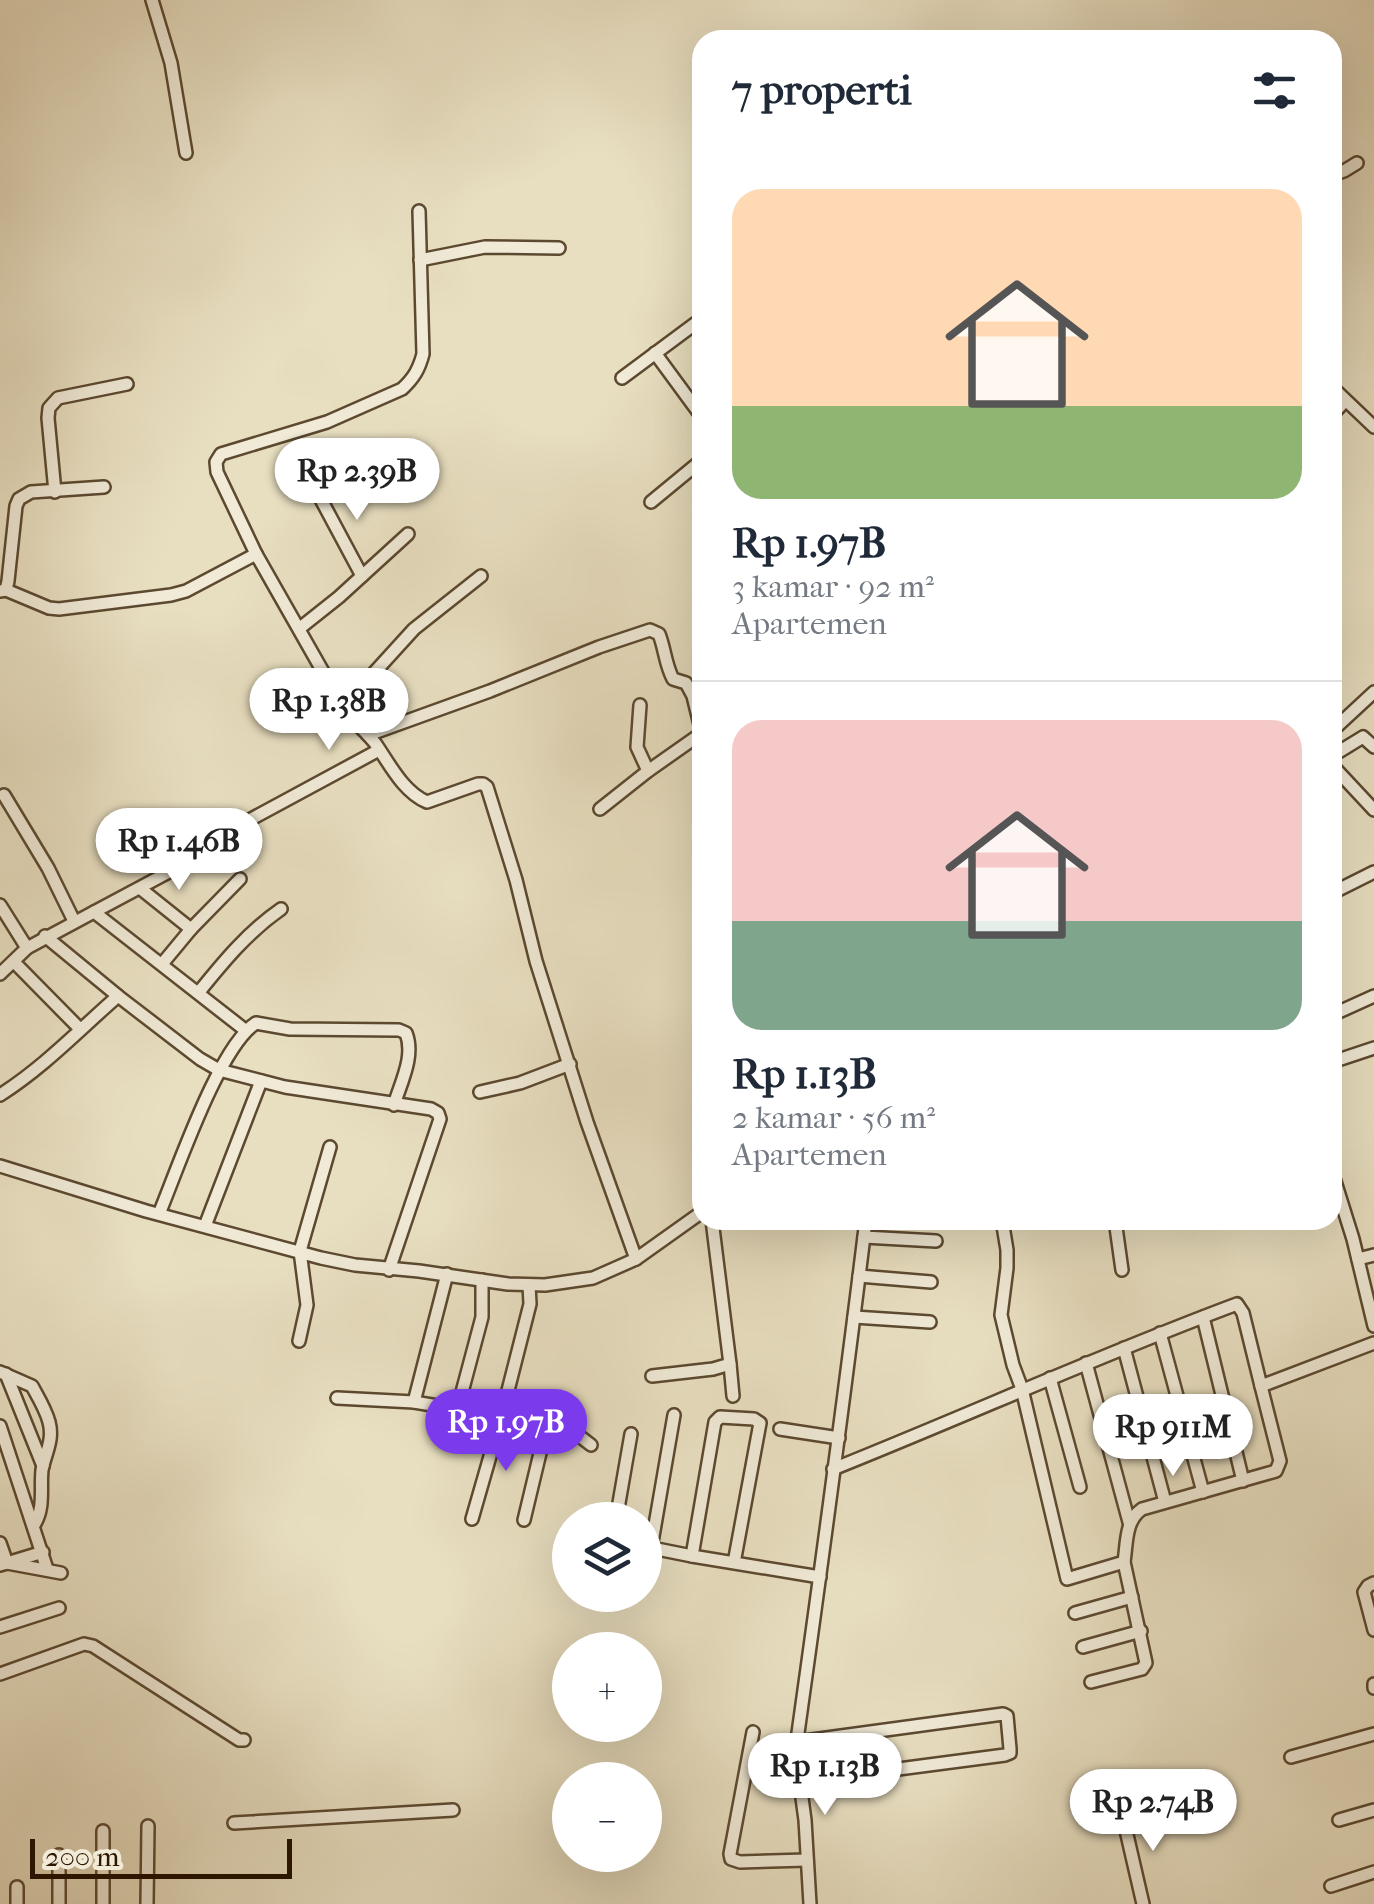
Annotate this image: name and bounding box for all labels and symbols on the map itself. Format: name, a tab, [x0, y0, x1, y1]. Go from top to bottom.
pin: Rp 2.39B	[254, 438, 460, 523]
pin: Rp 1.38B	[226, 668, 432, 753]
pin: Rp 1.46B	[76, 808, 282, 893]
pin: Rp 1.97B	[403, 1389, 609, 1474]
pin: Rp 911M	[1081, 1394, 1265, 1479]
pin: Rp 1.13B	[722, 1733, 928, 1818]
pin: Rp 2.74B	[1050, 1769, 1256, 1854]
scale bar	[30, 1834, 292, 1878]

